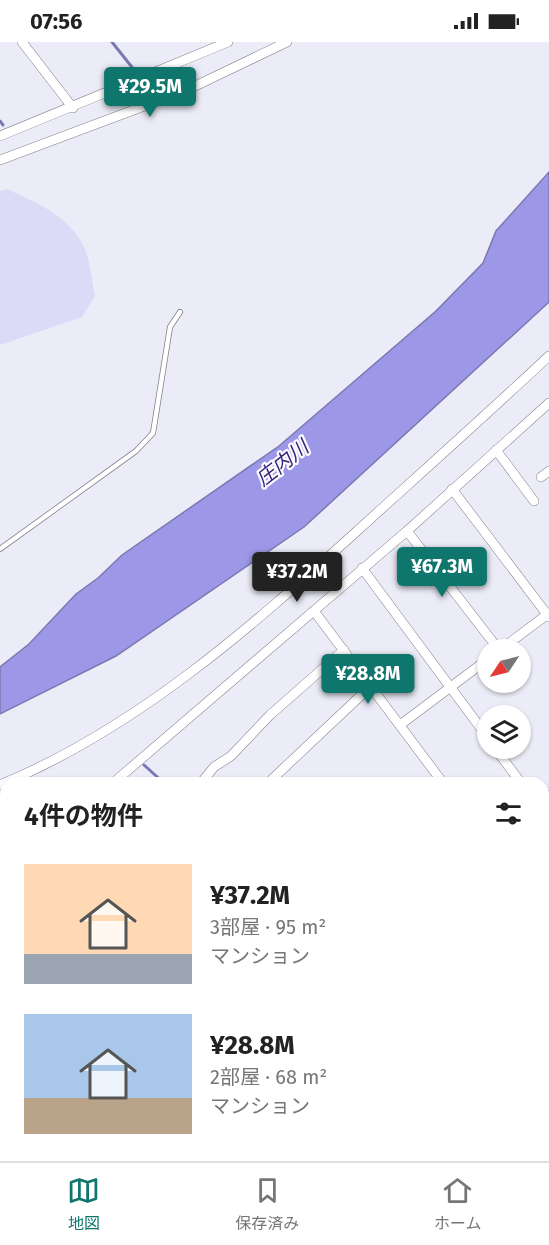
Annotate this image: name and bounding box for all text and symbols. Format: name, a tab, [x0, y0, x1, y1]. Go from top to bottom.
text: 07:56	[30, 8, 82, 35]
pin: ¥29.5M	[101, 67, 199, 118]
text: ¥29.5M	[118, 74, 182, 98]
water label: 庄内川	[251, 434, 315, 491]
pin: ¥67.3M	[393, 547, 491, 598]
pin: ¥37.2M	[248, 552, 346, 603]
text: ¥67.3M	[411, 554, 473, 578]
text: ¥37.2M	[266, 559, 328, 583]
north arrow	[477, 639, 531, 693]
map controls	[477, 639, 531, 759]
pin: ¥28.8M	[319, 654, 417, 705]
text: ¥28.8M	[335, 661, 401, 685]
button: layers	[477, 705, 531, 759]
icon: filters	[492, 797, 525, 830]
text: 4件の物件	[24, 801, 143, 832]
text: ¥37.2M	[210, 880, 290, 911]
icon: home	[72, 888, 144, 960]
text: 3部屋 · 95 m²	[210, 915, 326, 939]
text: マンション	[210, 944, 310, 968]
text: ¥28.8M	[210, 1030, 295, 1061]
icon: home	[72, 1038, 144, 1110]
text: 2部屋 · 68 m²	[210, 1065, 327, 1089]
text: マンション	[210, 1094, 310, 1118]
tab: 地図	[67, 1174, 100, 1234]
tab: 保存済み	[235, 1174, 299, 1234]
tab: ホーム	[434, 1174, 482, 1234]

